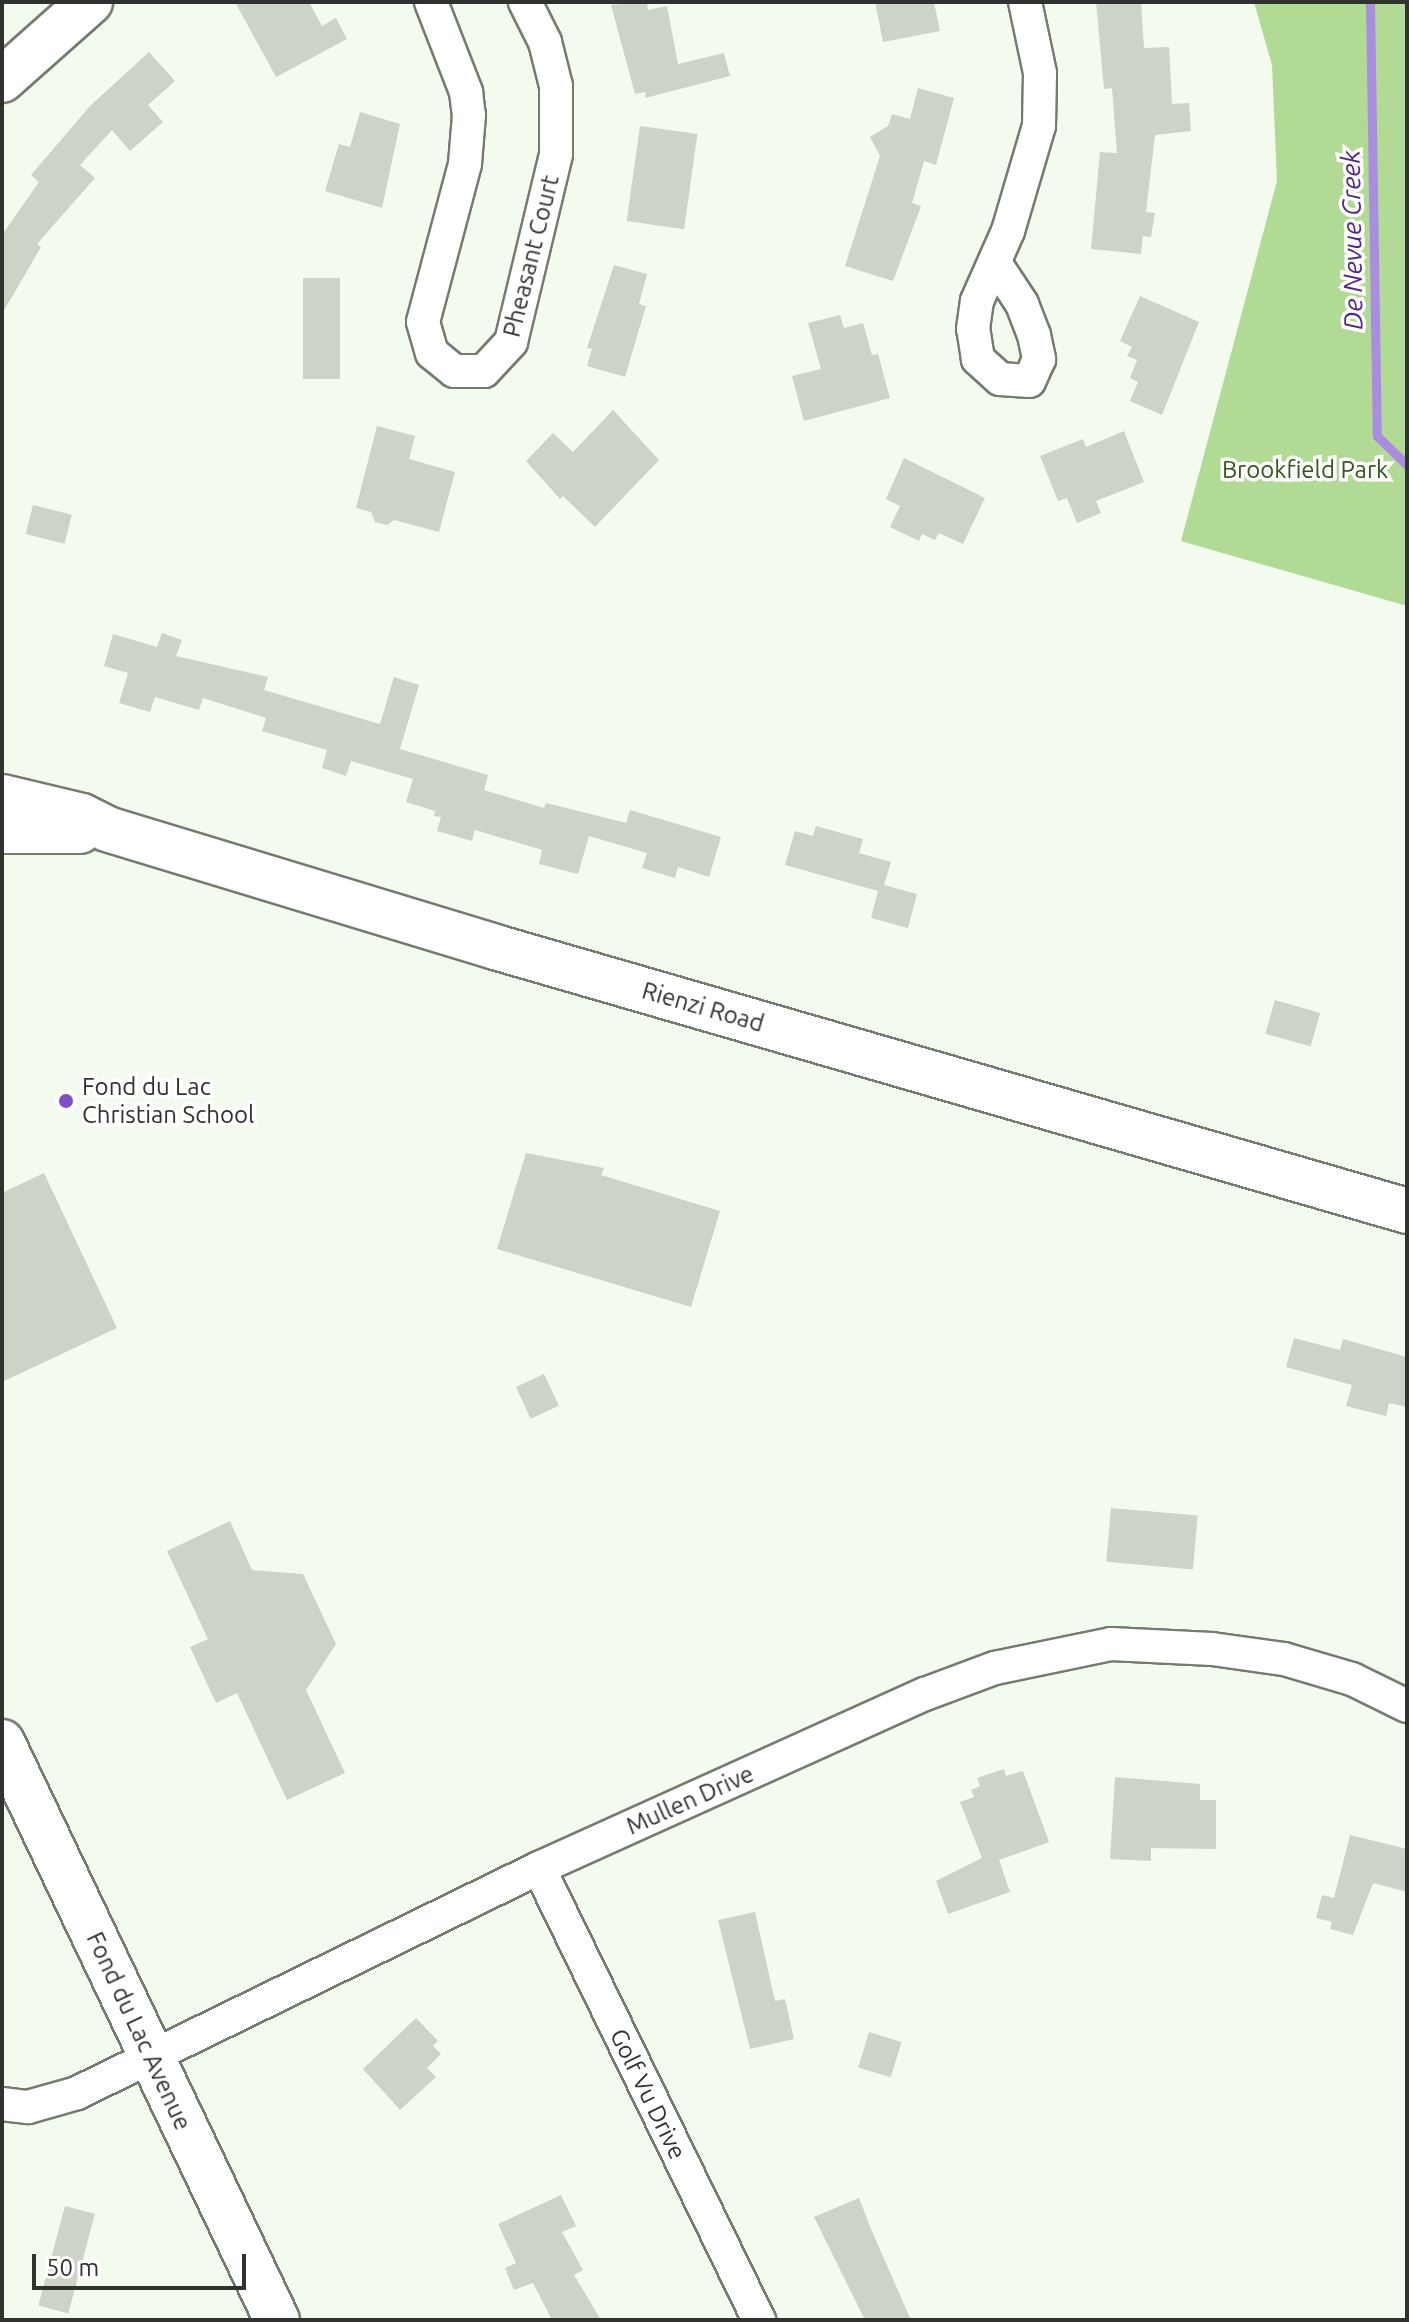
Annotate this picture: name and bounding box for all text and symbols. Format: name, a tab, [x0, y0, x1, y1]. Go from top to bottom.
water label: De Nevue Creek	[1335, 150, 1369, 330]
street label: Pheasant Court	[497, 172, 565, 340]
park label: Brookfield Park	[1222, 456, 1388, 484]
street label: Rienzi Road	[639, 976, 767, 1038]
place label: Fond du Lac Christian School	[82, 1073, 254, 1129]
marker: Fond du Lac Christian School	[57, 1092, 75, 1110]
street label: Mullen Drive	[622, 1759, 758, 1841]
street label: Fond du Lac Avenue	[80, 1927, 198, 2135]
street label: Golf Vu Drive	[604, 2024, 692, 2164]
scale bar	[36, 2238, 250, 2288]
text: 50 m	[46, 2254, 99, 2281]

